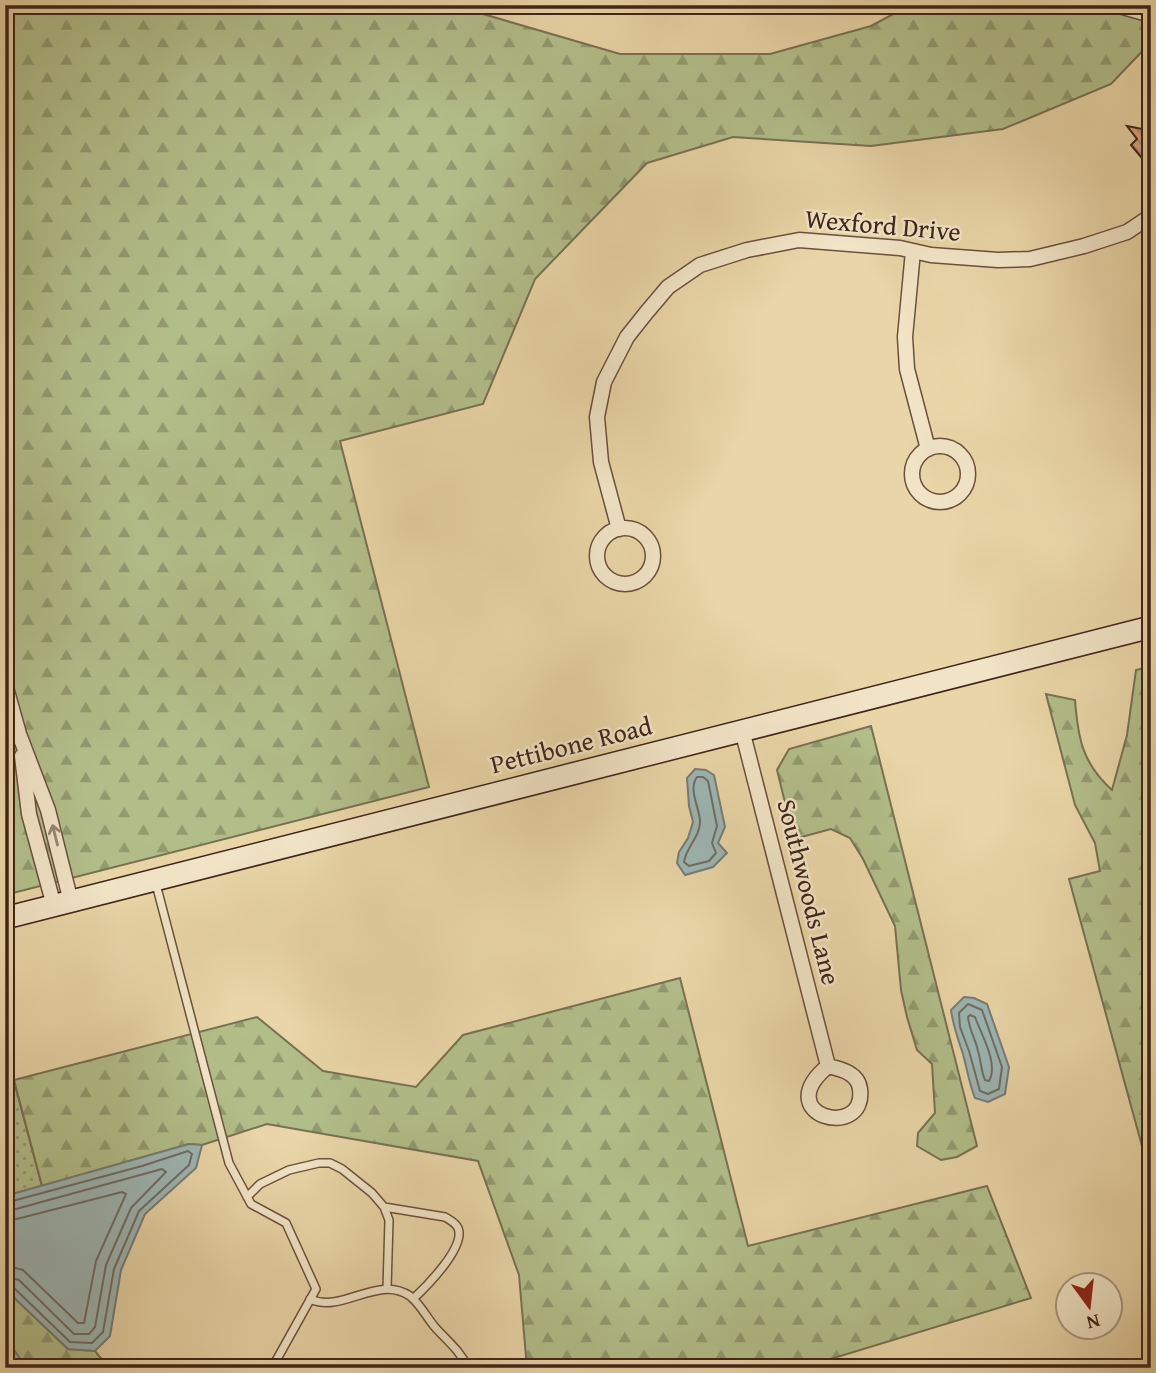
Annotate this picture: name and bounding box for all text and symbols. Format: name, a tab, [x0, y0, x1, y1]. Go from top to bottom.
street label: Wexford Drive	[804, 198, 963, 251]
street label: Pettibone Road	[486, 706, 656, 783]
street label: Southwoods Lane	[768, 795, 851, 989]
one-way arrow	[47, 824, 61, 847]
north arrow	[1054, 1272, 1124, 1342]
text: N	[1083, 1307, 1103, 1338]

